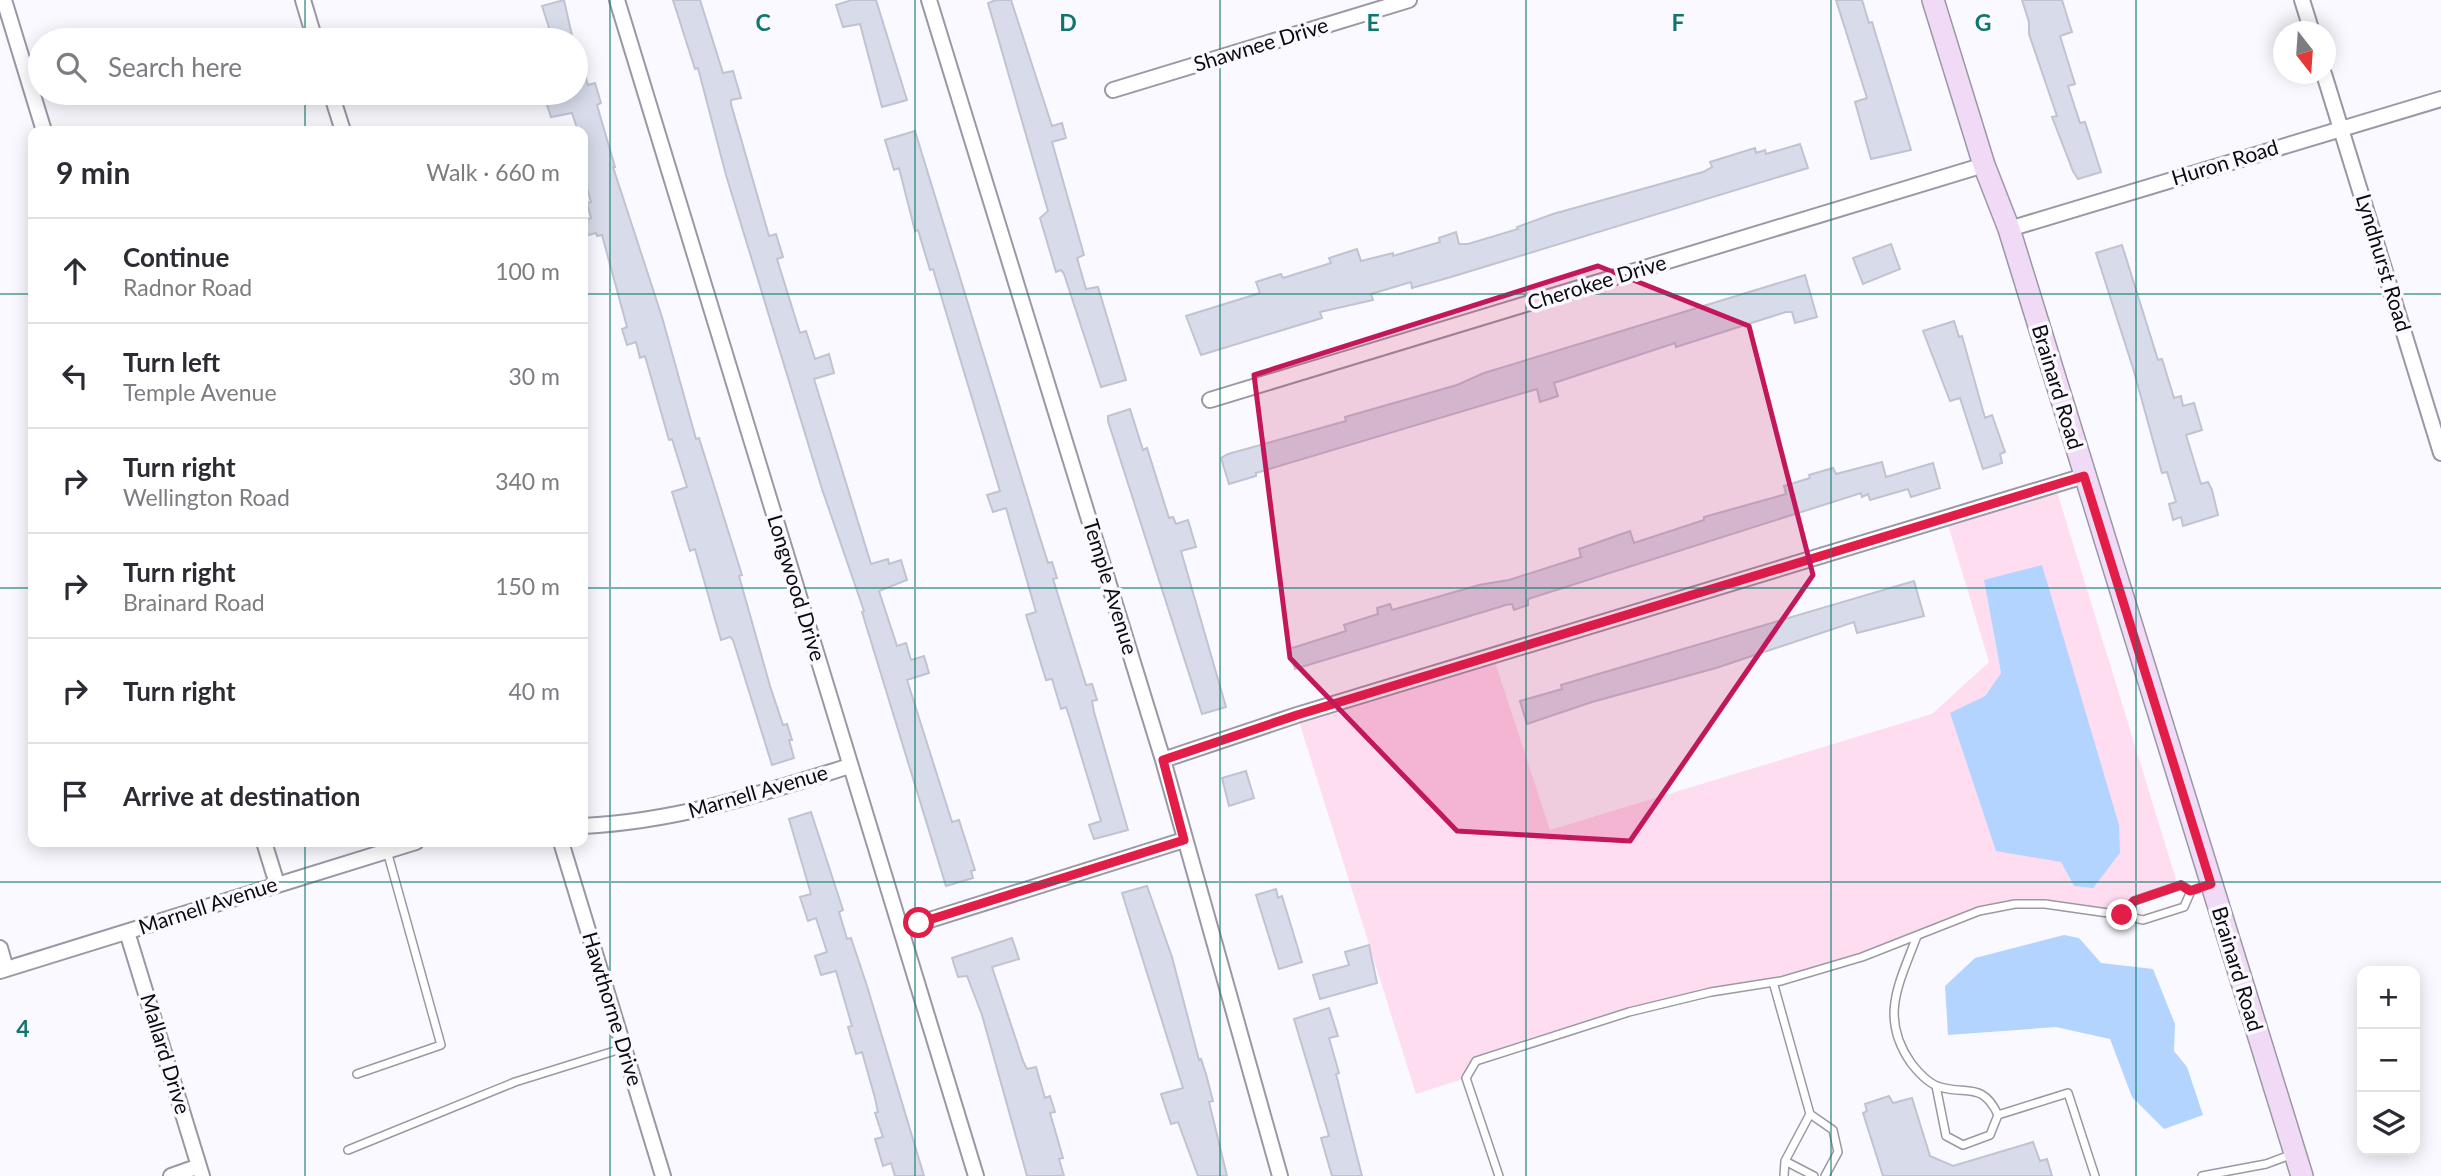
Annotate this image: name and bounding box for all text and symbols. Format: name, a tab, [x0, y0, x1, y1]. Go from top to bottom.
text: C	[755, 8, 771, 36]
text: D	[1059, 8, 1077, 36]
text: E	[1366, 8, 1380, 36]
text: F	[1671, 8, 1685, 36]
text: G	[1975, 8, 1991, 36]
street label: Shawnee Drive	[1190, 11, 1331, 76]
north arrow	[2273, 21, 2336, 84]
search box	[28, 28, 588, 105]
icon: search	[52, 48, 90, 86]
text: Search here	[108, 51, 242, 83]
street label: Huron Road	[2168, 133, 2281, 190]
text: 9 min	[56, 154, 130, 190]
text: Walk · 660 m	[426, 158, 560, 186]
street label: Lyndhurst Road	[2352, 191, 2417, 334]
text: Continue	[123, 241, 229, 273]
street label: Cherokee Drive	[1524, 249, 1669, 315]
icon: ahead	[56, 252, 94, 290]
text: 100 m	[495, 257, 560, 285]
text: Radnor Road	[123, 273, 252, 301]
street label: Brainard Road	[2028, 321, 2089, 452]
text: Turn left	[123, 346, 220, 378]
icon: left	[56, 357, 94, 395]
text: 30 m	[509, 362, 560, 390]
text: Temple Avenue	[123, 378, 277, 406]
text: Turn right	[123, 451, 236, 483]
icon: right	[56, 462, 94, 500]
text: 340 m	[495, 467, 560, 495]
text: Wellington Road	[123, 483, 290, 511]
street label: Longwood Drive	[763, 511, 832, 664]
street label: Temple Avenue	[1079, 516, 1144, 657]
text: Turn right	[123, 556, 236, 588]
icon: right	[56, 567, 94, 605]
text: 150 m	[495, 572, 560, 600]
text: Brainard Road	[123, 588, 265, 616]
icon: right	[56, 672, 94, 710]
text: Turn right	[123, 675, 236, 707]
text: 40 m	[509, 677, 560, 705]
street label: Marnell Avenue	[685, 759, 830, 822]
icon: arrive	[56, 777, 94, 815]
text: Arrive at destination	[123, 780, 360, 812]
street label: Marnell Avenue	[135, 870, 280, 939]
route end	[2106, 899, 2137, 930]
street label: Brainard Road	[2208, 903, 2269, 1034]
route start	[903, 907, 934, 938]
street label: Hawthorne Drive	[578, 929, 649, 1089]
map controls	[2357, 966, 2420, 1155]
button: +	[2357, 966, 2420, 1029]
street label: Mallard Drive	[136, 990, 197, 1117]
text: 4	[16, 1014, 30, 1042]
button: −	[2357, 1029, 2420, 1092]
button: layers	[2357, 1092, 2420, 1155]

